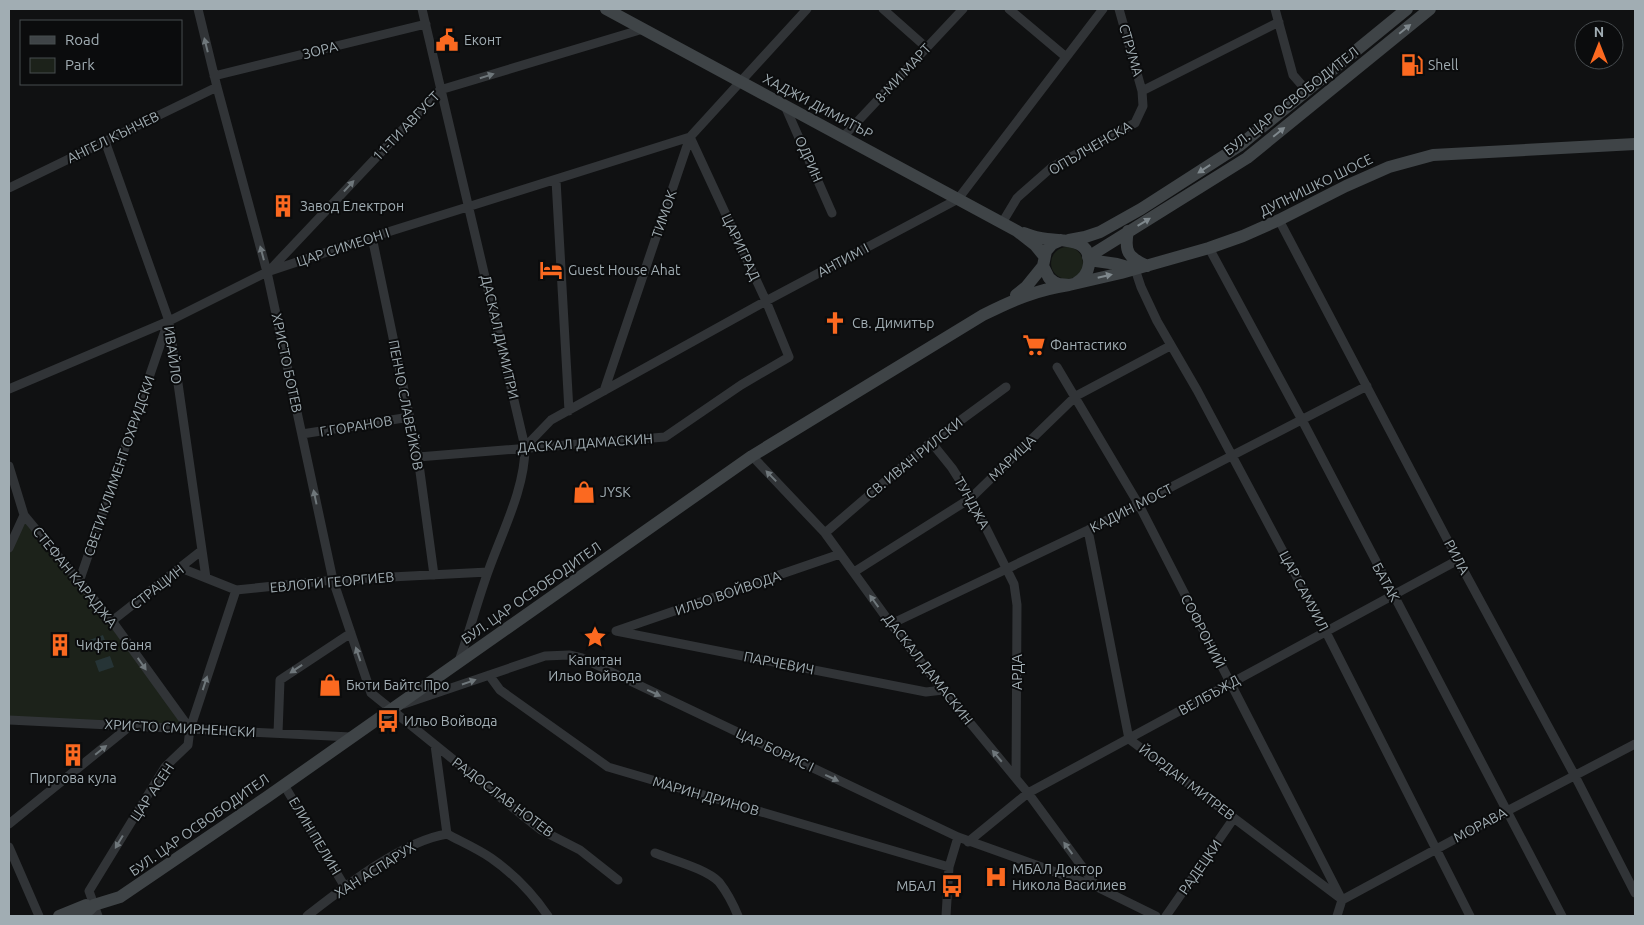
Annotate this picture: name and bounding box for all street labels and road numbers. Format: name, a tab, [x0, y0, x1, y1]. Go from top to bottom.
street label: СТРУМА	[1116, 22, 1146, 78]
street label: ЗОРА	[301, 38, 339, 62]
street label: 8-МИ МАРТ	[872, 40, 934, 106]
street label: БУЛ. ЦАР ОСВОБОДИТЕЛ	[1220, 43, 1362, 159]
street label: ХАДЖИ ДИМИТЪР	[760, 70, 876, 142]
street label: 11-ТИ АВГУСТ	[369, 88, 443, 164]
street label: АНГЕЛ КЪНЧЕВ	[64, 108, 162, 166]
street label: ОПЪЛЧЕНСКА	[1046, 118, 1134, 178]
street label: ОДРИН	[792, 134, 826, 184]
street label: ДУПНИШКО ШОСЕ	[1257, 151, 1375, 219]
street label: ТИМОК	[648, 188, 680, 240]
street label: ЦАРИГРАД	[719, 211, 763, 283]
street label: ЦАР СИМЕОН I	[295, 224, 391, 270]
street label: АНТИМ I	[815, 240, 871, 280]
street label: ДАСКАЛ ДИМИТРИ	[478, 273, 522, 401]
street label: ХРИСТО БОТЕВ	[269, 312, 305, 414]
street label: ИВАЙЛО	[161, 325, 186, 385]
street label: ПЕНЧО СЛАВЕЙКОВ	[386, 338, 427, 472]
street label: СВЕТИ КЛИМЕНТ ОХРИДСКИ	[80, 374, 158, 558]
street label: Г.ГОРАНОВ	[318, 412, 394, 440]
street label: СВ. ИВАН РИЛСКИ	[862, 414, 966, 502]
street label: ДАСКАЛ ДАМАСКИН	[517, 430, 653, 456]
street label: МАРИЦА	[985, 432, 1039, 484]
street label: ТУНДЖА	[951, 474, 993, 532]
street label: КАДИН МОСТ	[1087, 480, 1175, 536]
street label: СТЕФАН КАРАДЖА	[29, 523, 121, 631]
street label: РИЛА	[1441, 537, 1473, 577]
street label: БУЛ. ЦАР ОСВОБОДИТЕЛ	[458, 539, 604, 647]
street label: ЦАР САМУИЛ	[1276, 548, 1332, 634]
street label: БАТАК	[1369, 560, 1403, 605]
street label: СТРАЦИН	[127, 561, 187, 613]
street label: ИЛЬО ВОЙВОДА	[673, 566, 783, 619]
street label: ЕВЛОГИ ГЕОРГИЕВ	[269, 569, 395, 595]
street label: СОФРОНИЙ	[1178, 591, 1229, 670]
street label: ДАСКАЛ ДАМАСКИН	[880, 610, 976, 728]
street label: ПАРЧЕВИЧ	[743, 648, 815, 678]
street label: АРДА	[1009, 654, 1025, 690]
street label: ВЕЛБЪЖД	[1176, 672, 1242, 718]
street label: ХРИСТО СМИРНЕНСКИ	[104, 716, 256, 740]
street label: ЦАР БОРИС I	[734, 725, 816, 775]
street label: ЙОРДАН МИТРЕВ	[1136, 740, 1239, 823]
street label: РАДОСЛАВ НОТЕВ	[449, 754, 557, 840]
street label: ЦАР АСЕН	[127, 760, 177, 824]
street label: БУЛ. ЦАР ОСВОБОДИТЕЛ	[126, 771, 272, 879]
street label: МАРИН ДРИНОВ	[651, 773, 761, 819]
street label: ЕЛИН ПЕЛИН	[286, 794, 344, 878]
street label: МОРАВА	[1451, 804, 1509, 846]
street label: РАДЕЦКИ	[1175, 836, 1225, 898]
street label: ХАН АСПАРУХ	[332, 839, 419, 901]

